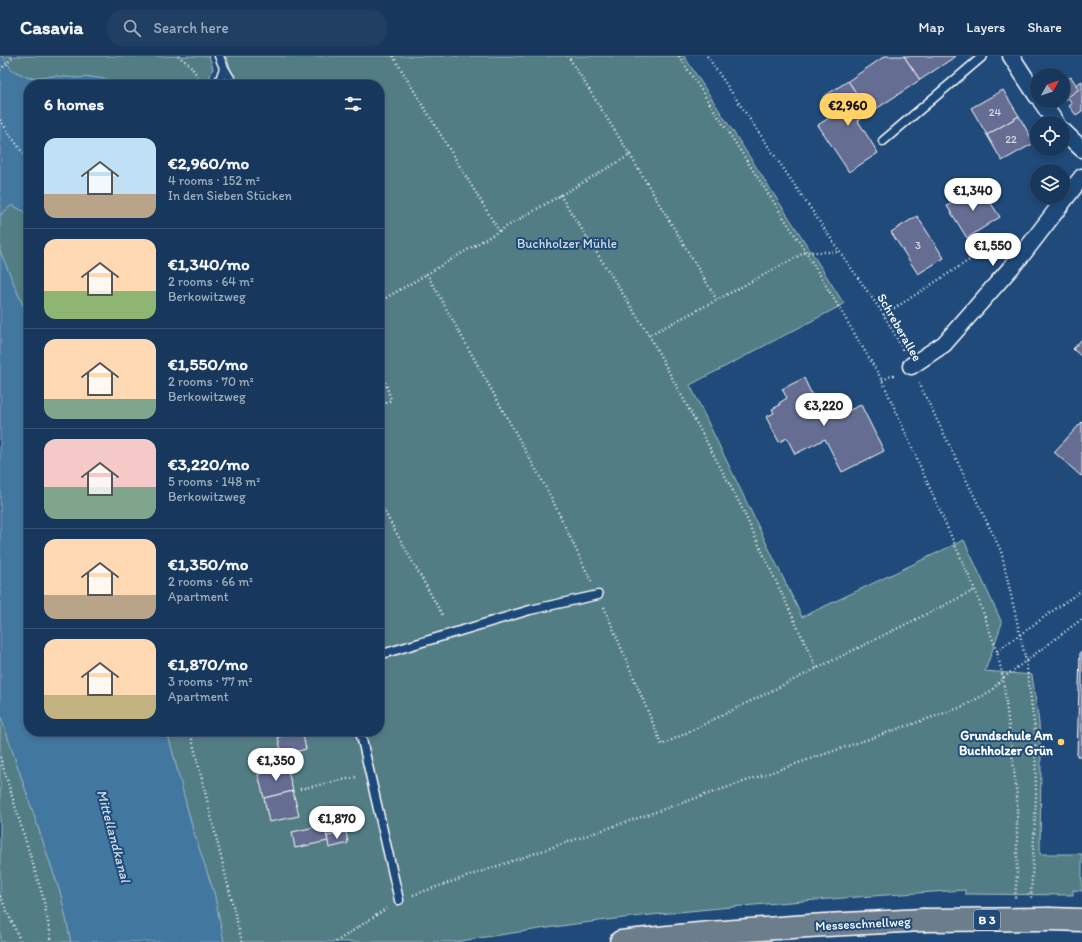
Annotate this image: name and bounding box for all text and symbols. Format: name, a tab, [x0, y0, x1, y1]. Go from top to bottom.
search box	[107, 10, 387, 46]
text: Casavia	[20, 16, 83, 39]
icon: search	[121, 17, 143, 39]
text: Search here	[153, 19, 229, 37]
text: Map	[919, 19, 944, 36]
text: Layers	[966, 19, 1005, 36]
text: Share	[1027, 19, 1062, 36]
north arrow	[1030, 68, 1070, 108]
map controls	[1030, 68, 1070, 204]
icon: filters	[342, 93, 364, 115]
pin: €2,960	[815, 93, 881, 127]
text: 6 homes	[44, 94, 104, 114]
text: €2,960	[828, 98, 868, 113]
house number: 24	[989, 106, 1002, 119]
button: locate	[1030, 116, 1070, 156]
house number: 22	[1005, 133, 1017, 146]
text: €2,960/mo	[168, 153, 249, 173]
icon: home	[76, 154, 124, 202]
button: layers	[1030, 164, 1070, 204]
text: 4 rooms · 152 m²	[168, 173, 260, 188]
pin: €1,340	[940, 178, 1006, 212]
text: €1,340	[953, 183, 993, 198]
text: In den Sieben Stücken	[168, 188, 292, 203]
pin: €1,550	[960, 233, 1026, 267]
park label: Buchholzer Mühle	[517, 236, 617, 251]
text: €1,550	[974, 238, 1012, 253]
house number: 3	[915, 239, 921, 252]
text: €1,340/mo	[168, 254, 250, 274]
icon: home	[76, 255, 124, 303]
text: 2 rooms · 64 m²	[168, 274, 254, 289]
text: Berkowitzweg	[168, 289, 246, 304]
street label: Schreberallee	[874, 291, 925, 364]
text: €1,550/mo	[168, 354, 248, 374]
icon: home	[76, 355, 124, 403]
text: 2 rooms · 70 m²	[168, 374, 254, 389]
text: Berkowitzweg	[168, 389, 246, 404]
pin: €3,220	[791, 393, 857, 427]
text: €3,220	[804, 398, 844, 413]
text: €3,220/mo	[168, 454, 249, 474]
icon: home	[76, 455, 124, 503]
text: 5 rooms · 148 m²	[168, 474, 260, 489]
text: Berkowitzweg	[168, 489, 246, 504]
text: €1,350/mo	[168, 554, 248, 574]
icon: home	[76, 555, 124, 603]
text: 2 rooms · 66 m²	[168, 574, 253, 589]
text: Apartment	[168, 589, 229, 604]
text: €1,870/mo	[168, 654, 248, 674]
icon: home	[76, 655, 124, 703]
text: 3 rooms · 77 m²	[168, 674, 253, 689]
text: Apartment	[168, 689, 229, 704]
place label: Grundschule Am Buchholzer Grün	[959, 728, 1054, 758]
marker: Grundschule Am Buchholzer Grün	[1056, 737, 1066, 747]
pin: €1,350	[243, 748, 309, 782]
text: €1,350	[257, 753, 295, 768]
water label: Mittellandkanal	[93, 788, 134, 885]
pin: €1,870	[304, 806, 370, 840]
text: €1,870	[318, 811, 356, 826]
road number: B 3	[974, 910, 1000, 930]
street label: Messeschnellweg	[815, 913, 911, 933]

